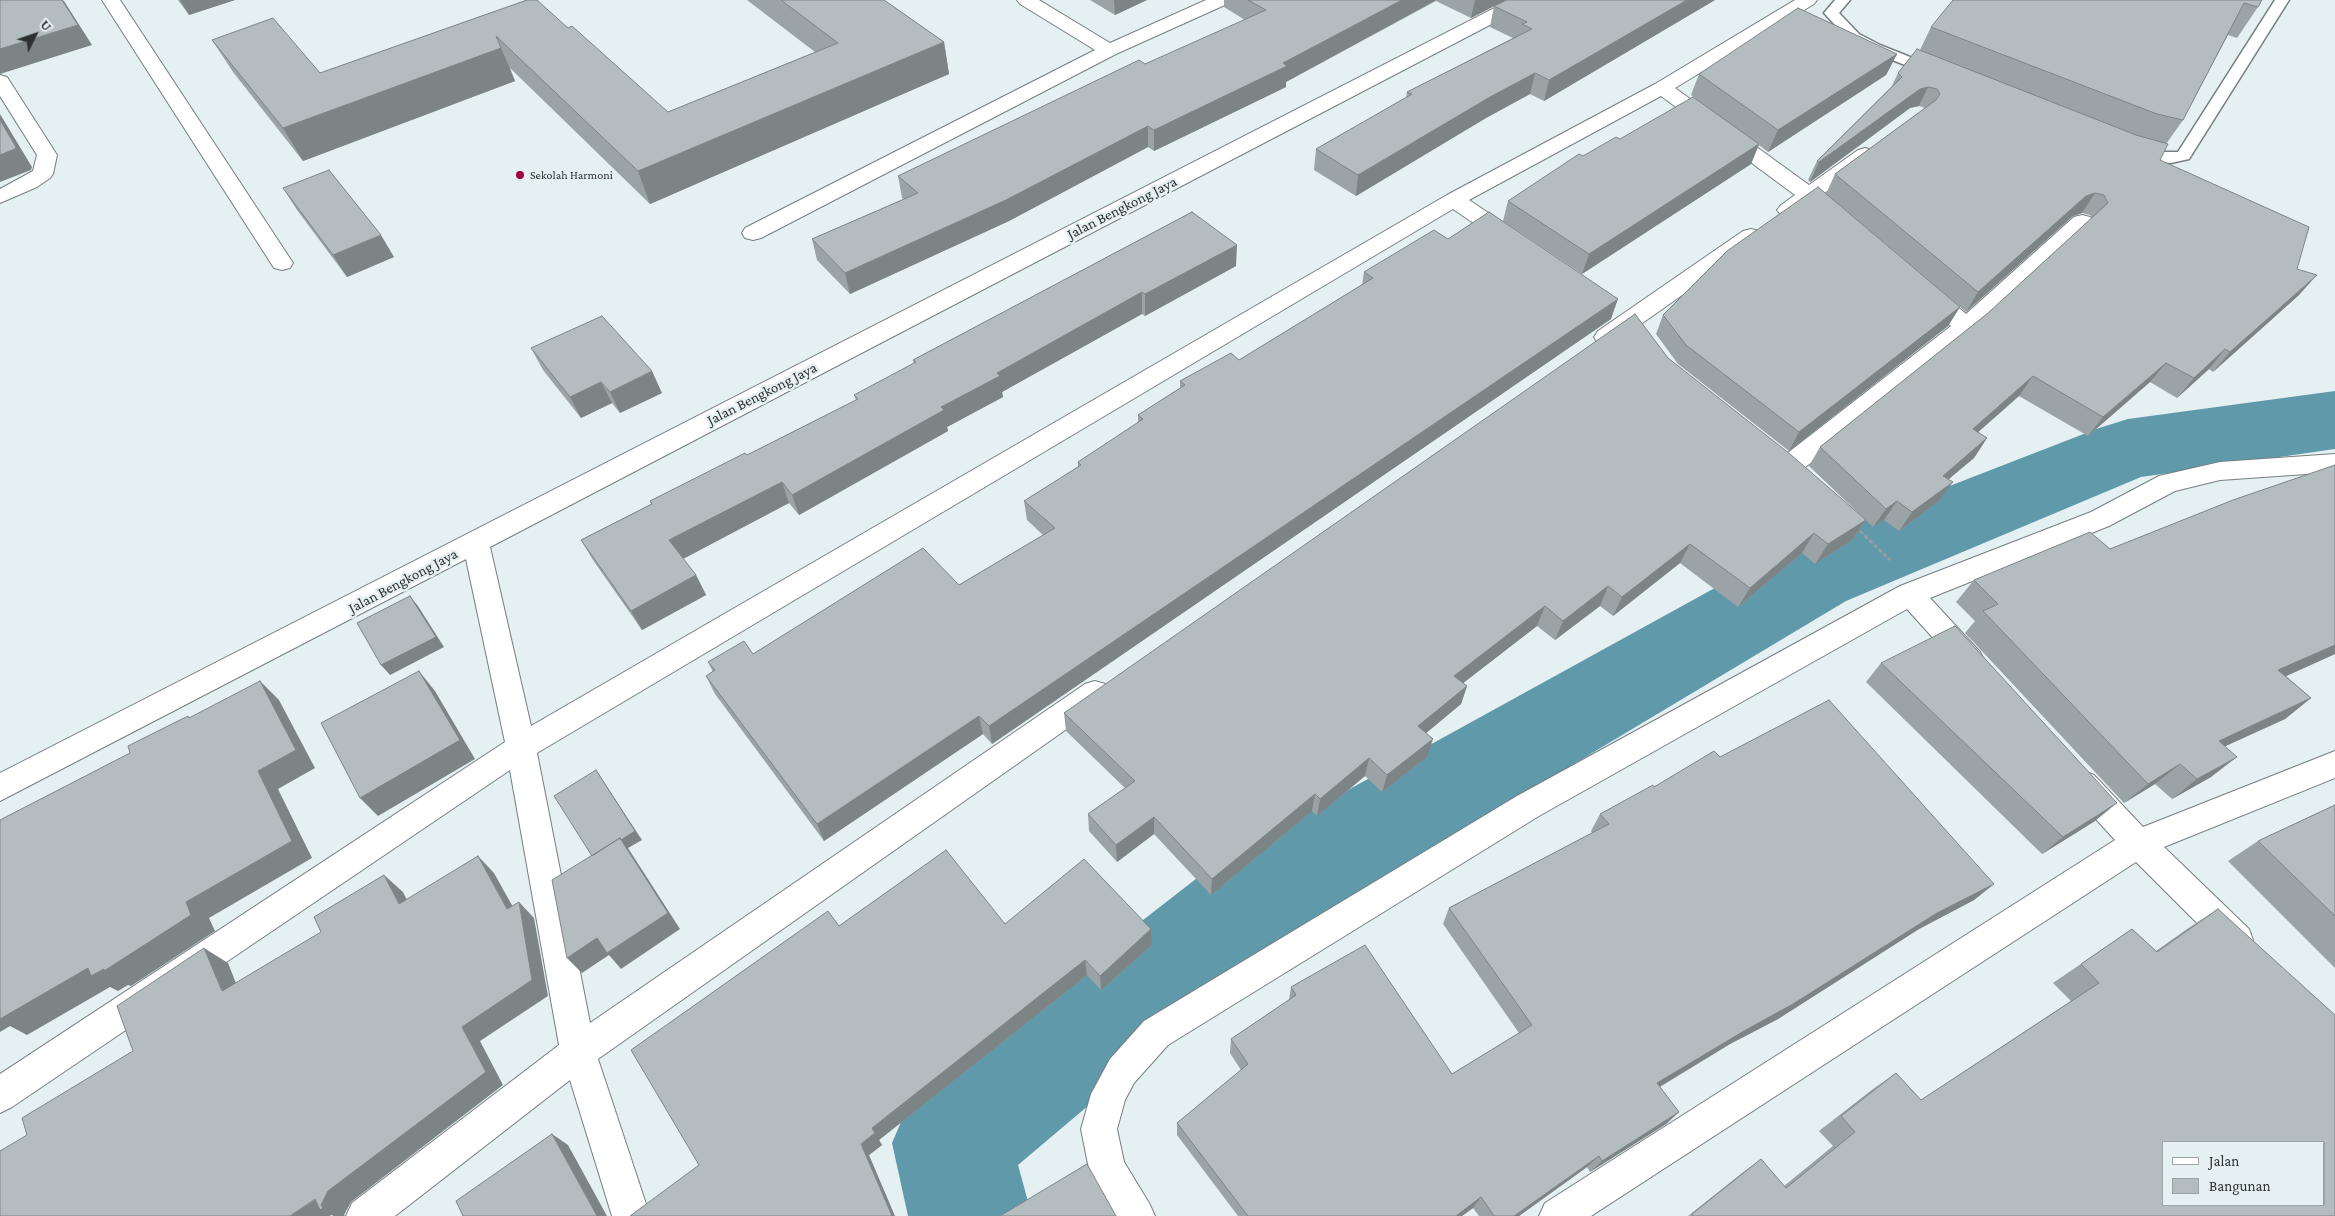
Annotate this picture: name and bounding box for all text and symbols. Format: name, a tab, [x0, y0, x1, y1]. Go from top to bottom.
north arrow	[10, 10, 60, 60]
text: U	[37, 16, 56, 34]
place label: Sekolah Harmoni	[530, 168, 613, 182]
marker: Sekolah Harmoni	[514, 169, 526, 181]
street label: Jalan Bengkong Jaya	[1064, 173, 1180, 243]
street label: Jalan Bengkong Jaya	[704, 359, 820, 429]
street label: Jalan Bengkong Jaya	[345, 545, 461, 617]
legend	[2162, 1141, 2325, 1206]
text: Jalan	[2209, 1153, 2239, 1169]
text: Bangunan	[2209, 1178, 2270, 1194]

